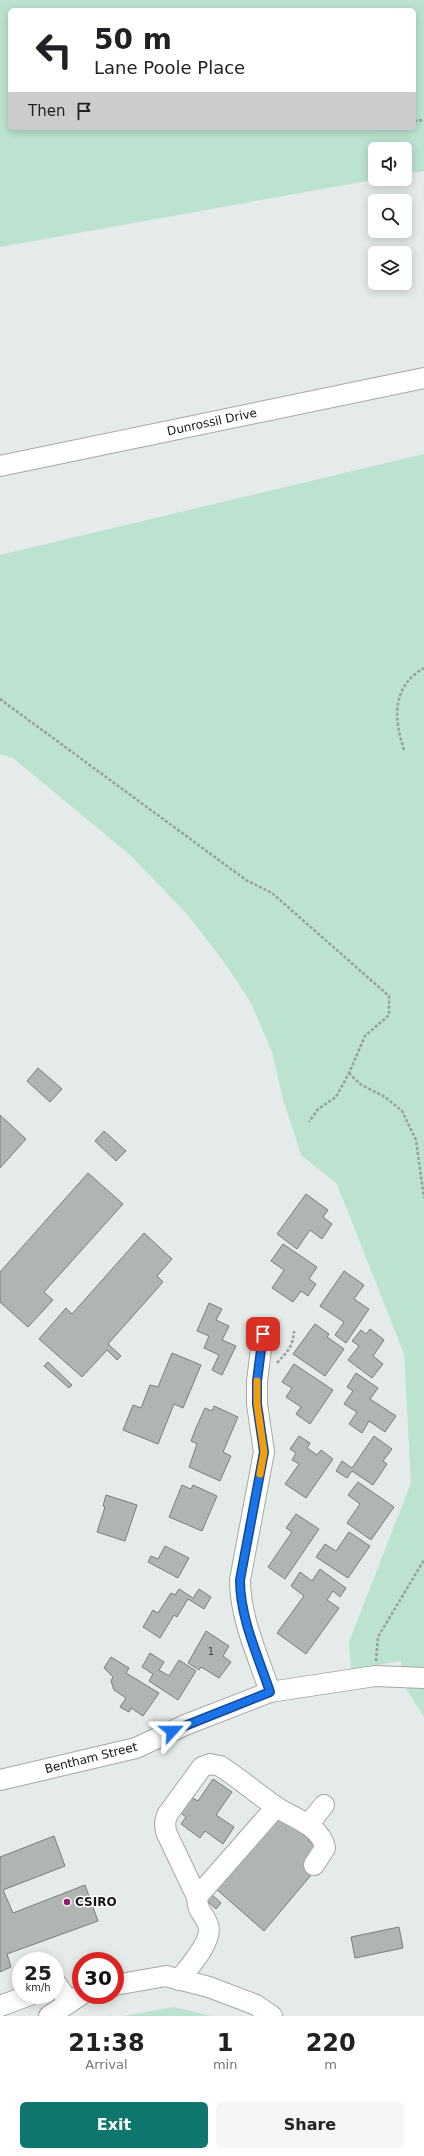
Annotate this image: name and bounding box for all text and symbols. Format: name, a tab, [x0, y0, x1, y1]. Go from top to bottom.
text: 50 m	[94, 23, 172, 56]
icon: left	[28, 24, 80, 76]
text: Lane Poole Place	[94, 57, 245, 78]
icon: arrive	[73, 100, 95, 122]
text: Then	[28, 102, 65, 120]
map controls	[368, 142, 412, 290]
button: sound	[368, 142, 412, 186]
button: search	[368, 194, 412, 238]
button: layers	[368, 246, 412, 290]
street label: Dunrossil Drive	[166, 406, 258, 438]
pin	[246, 1317, 280, 1351]
icon: arrive	[252, 1323, 274, 1345]
house number: 1	[208, 1646, 214, 1657]
position arrow	[151, 1710, 193, 1752]
street label: Bentham Street	[43, 1740, 139, 1776]
place label: CSIRO	[75, 1895, 117, 1909]
marker: CSIRO	[62, 1897, 72, 1907]
speed limit sign: 30	[72, 1952, 124, 2004]
text: 25	[24, 1961, 52, 1985]
text: km/h	[25, 1982, 51, 1993]
text: 21:38	[68, 2029, 145, 2057]
text: 1	[217, 2029, 233, 2057]
text: 220	[306, 2029, 356, 2057]
text: Arrival	[85, 2057, 128, 2072]
text: min	[213, 2057, 237, 2072]
text: m	[324, 2057, 337, 2072]
button: Exit	[20, 2102, 208, 2148]
button: Share	[216, 2102, 404, 2148]

